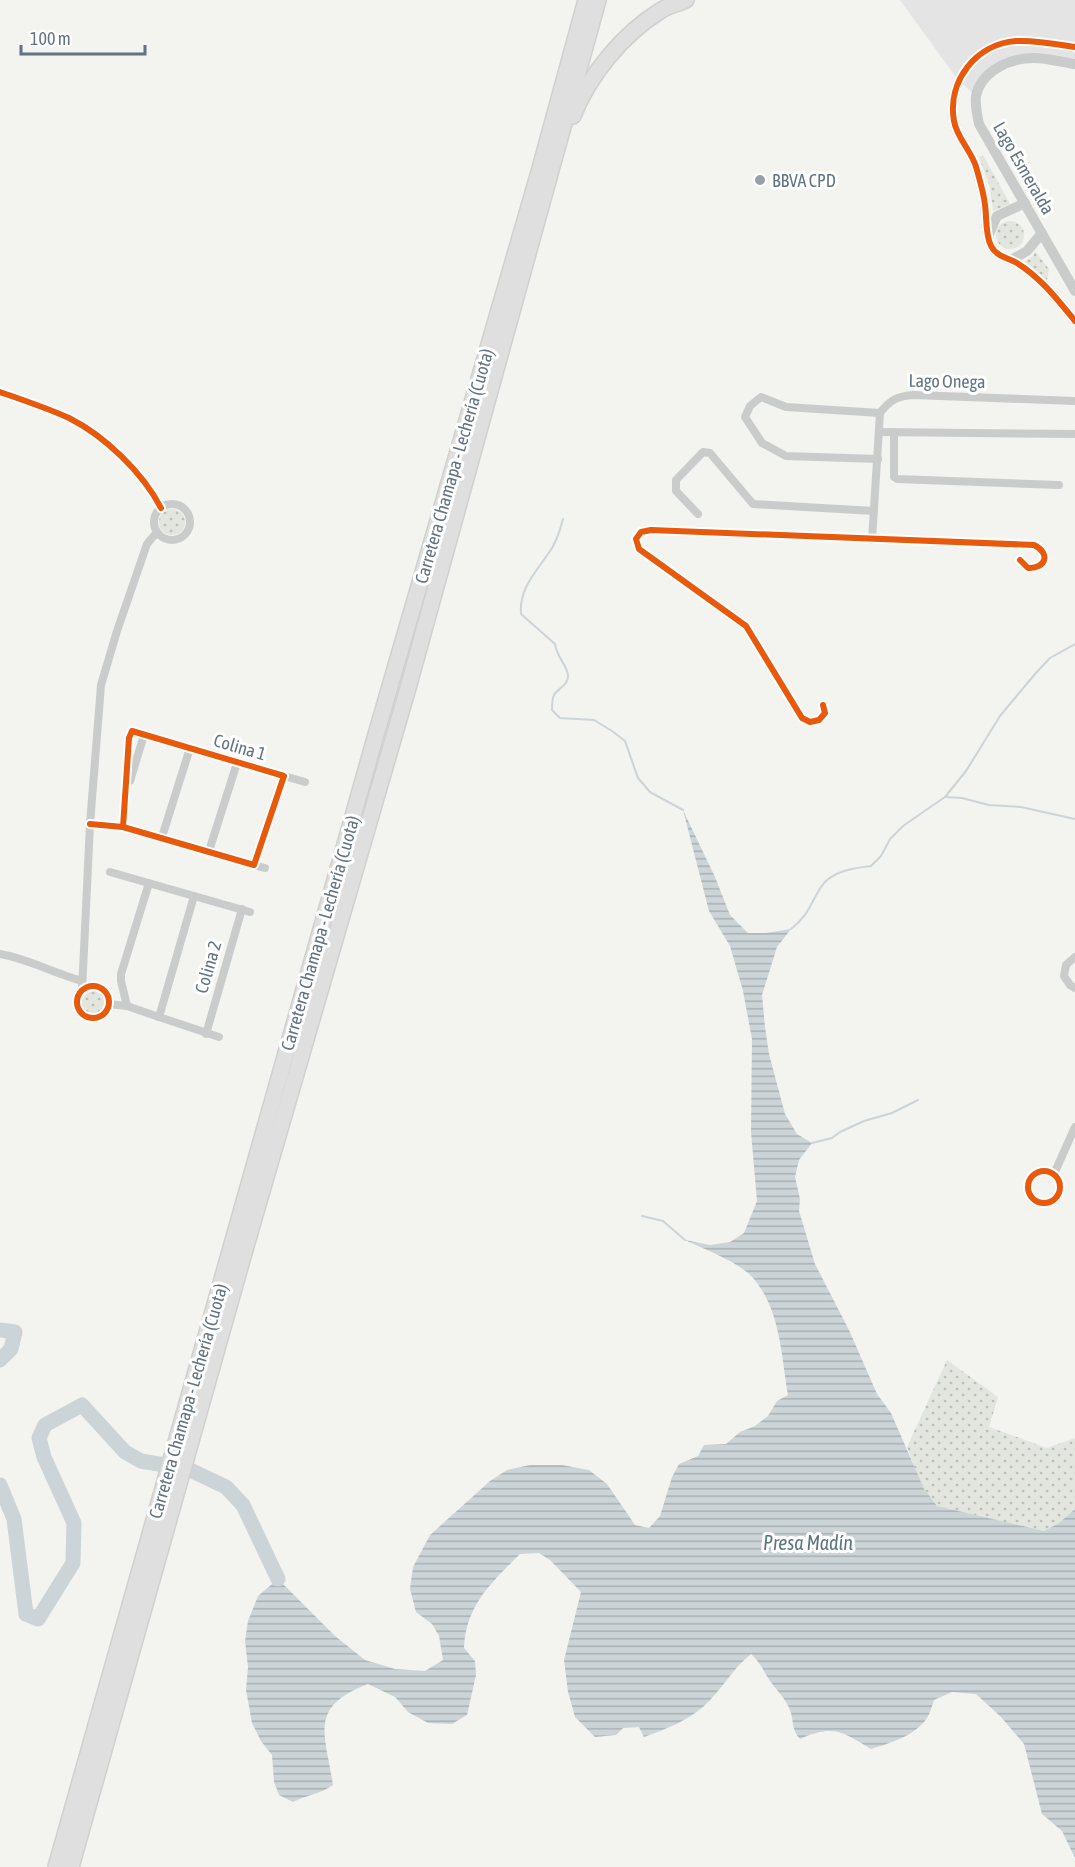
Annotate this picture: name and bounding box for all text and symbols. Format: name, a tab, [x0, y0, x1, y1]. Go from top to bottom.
scale bar	[21, 18, 146, 56]
text: 100 m	[30, 28, 71, 49]
street label: Lago Esmeralda	[989, 118, 1059, 218]
place label: BBVA CPD	[772, 170, 836, 191]
marker: BBVA CPD	[753, 173, 767, 187]
street label: Carretera Chamapa - Lechería (Cuota)	[410, 346, 498, 586]
street label: Lago Onega	[908, 370, 986, 392]
street label: Colina 1	[211, 730, 269, 764]
street label: Carretera Chamapa - Lechería (Cuota)	[276, 813, 364, 1053]
street label: Colina 2	[191, 938, 225, 996]
street label: Carretera Chamapa - Lechería (Cuota)	[144, 1281, 232, 1521]
water label: Presa Madín	[763, 1531, 853, 1554]

